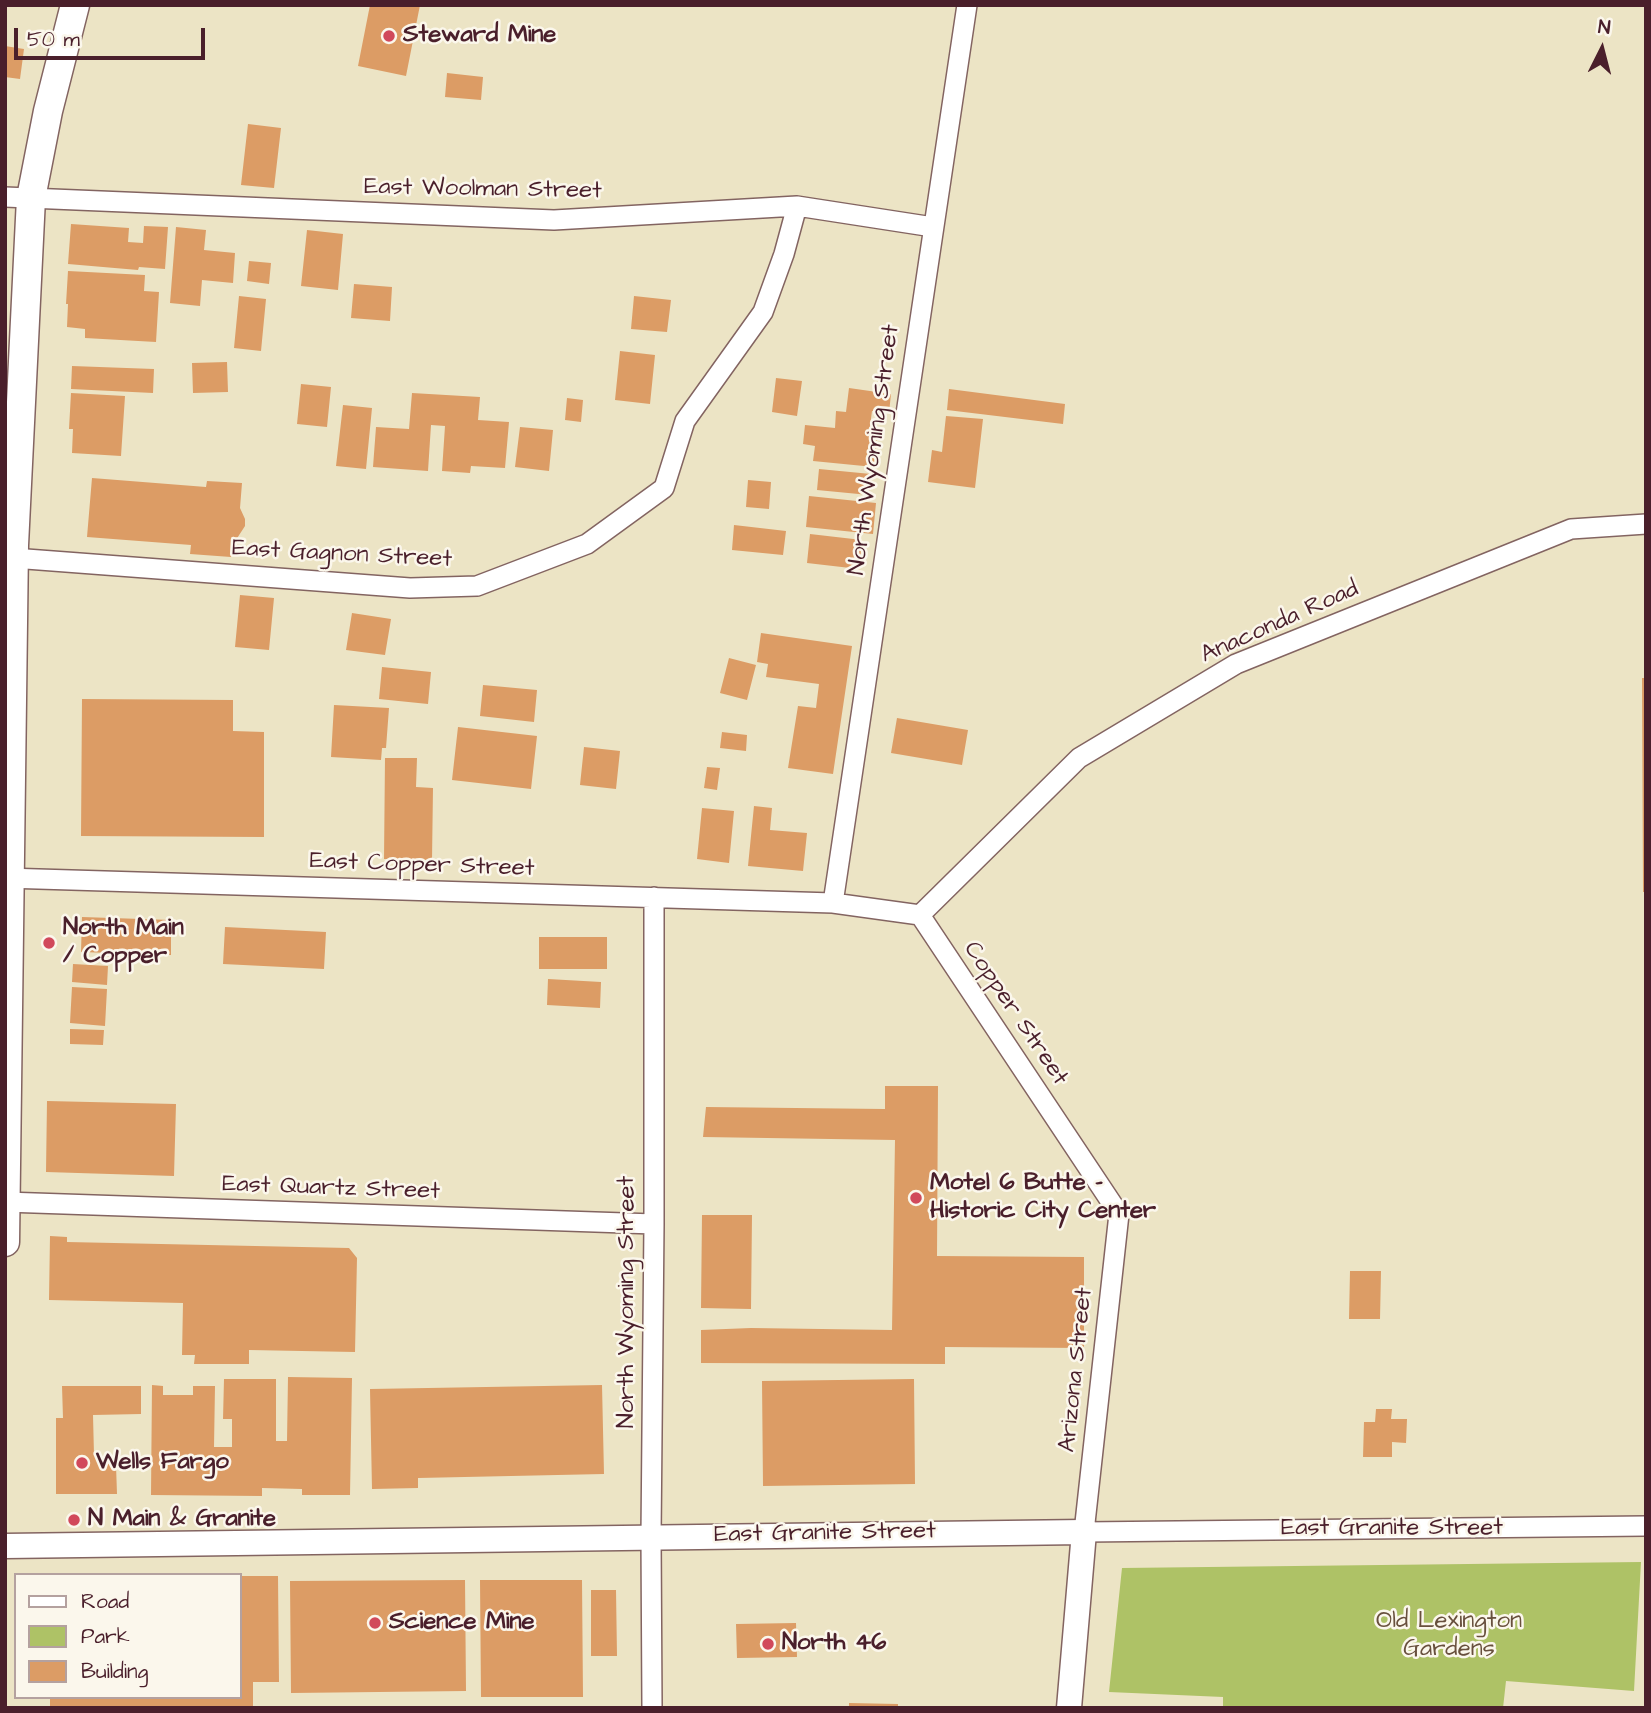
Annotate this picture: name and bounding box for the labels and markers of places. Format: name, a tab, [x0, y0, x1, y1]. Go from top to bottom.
place label: Steward Mine	[403, 22, 556, 50]
marker: Steward Mine	[381, 28, 397, 44]
place label: North Main / Copper	[63, 915, 184, 971]
marker: North Main / Copper	[41, 935, 57, 951]
place label: Motel 6 Butte - Historic City Center	[930, 1170, 1156, 1226]
marker: Motel 6 Butte - Historic City Center	[908, 1190, 924, 1206]
place label: Wells Fargo	[96, 1449, 229, 1477]
marker: Wells Fargo	[74, 1455, 90, 1471]
place label: N Main & Granite	[88, 1506, 276, 1534]
marker: N Main & Granite	[66, 1512, 82, 1528]
place label: Science Mine	[389, 1609, 534, 1637]
marker: Science Mine	[367, 1615, 383, 1631]
place label: North 46	[782, 1630, 886, 1658]
marker: North 46	[760, 1636, 776, 1652]

